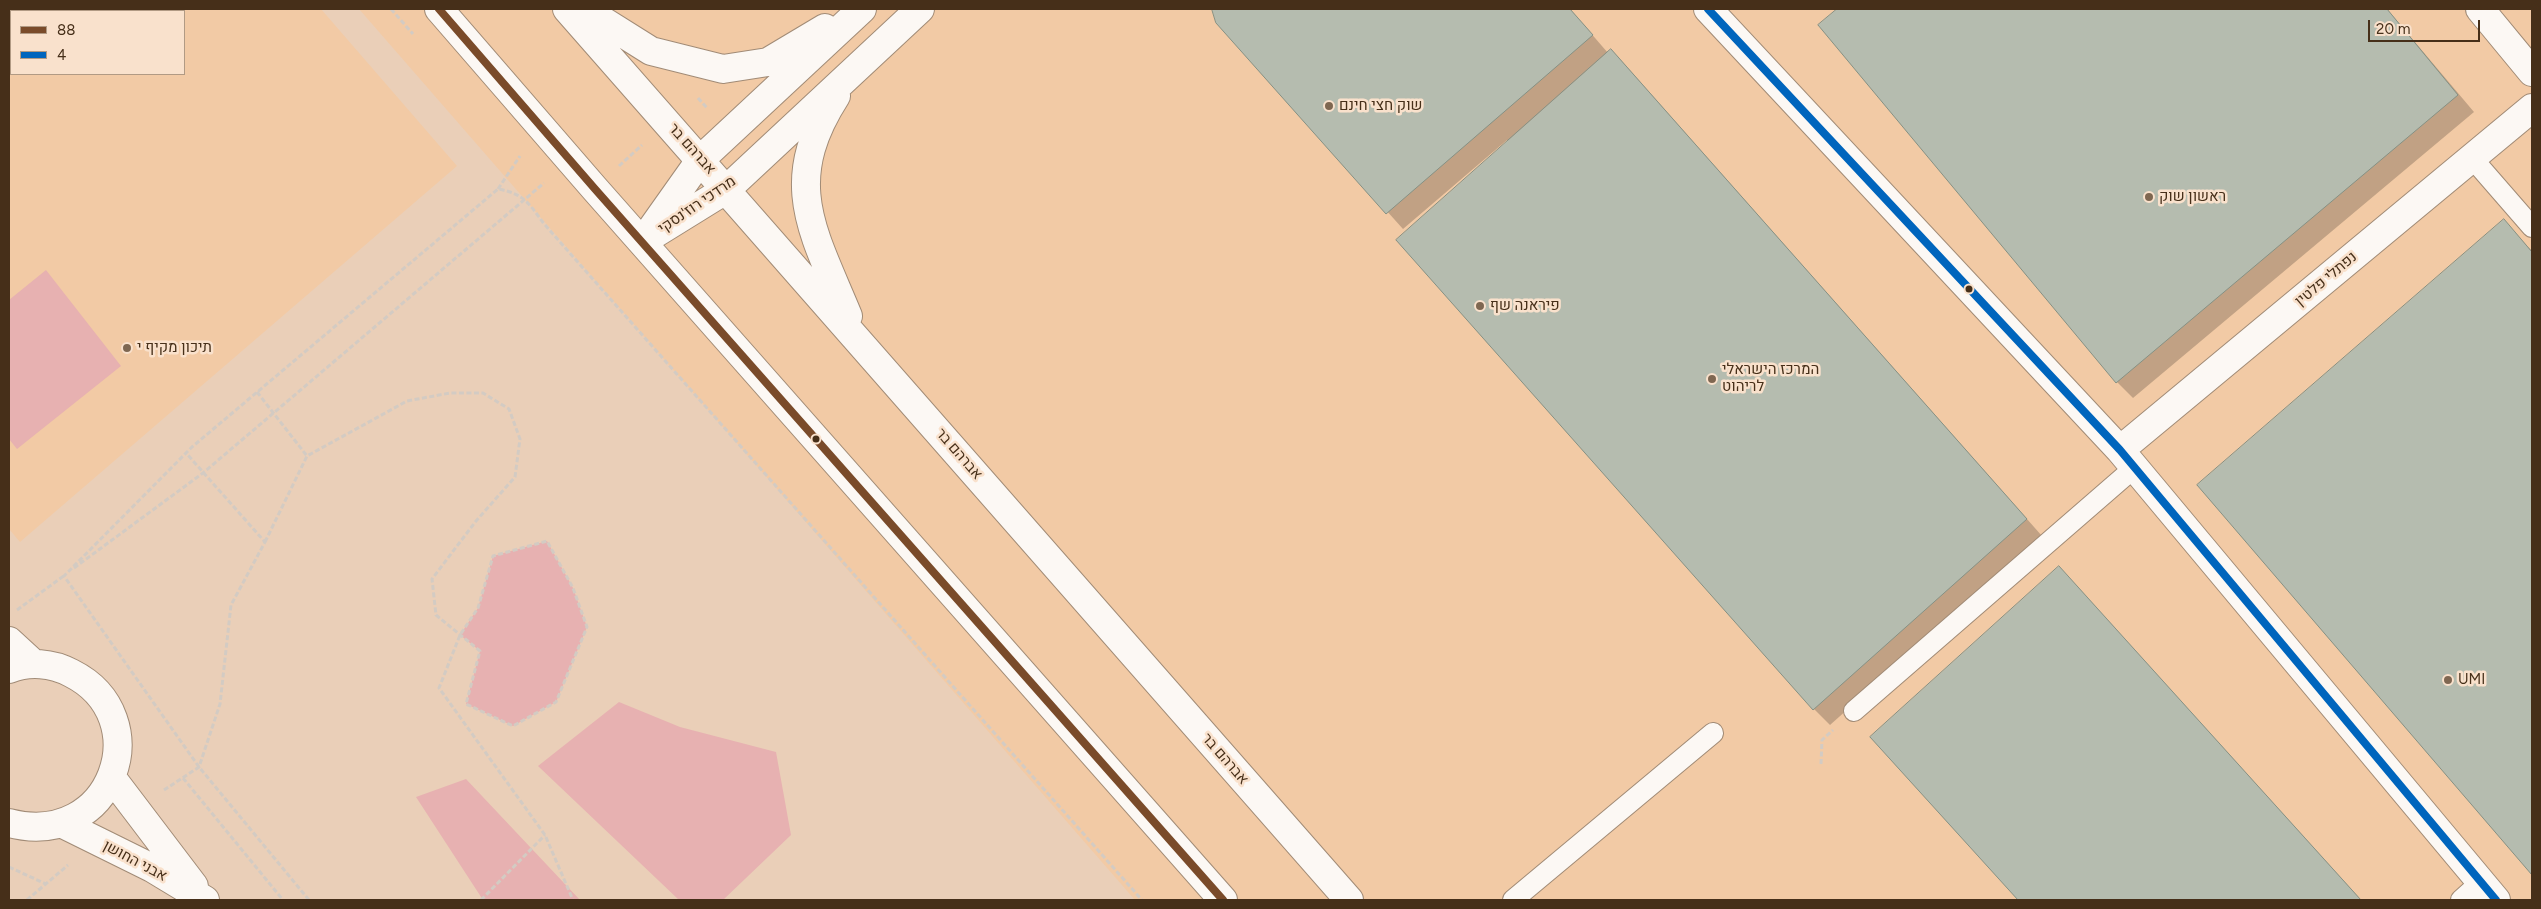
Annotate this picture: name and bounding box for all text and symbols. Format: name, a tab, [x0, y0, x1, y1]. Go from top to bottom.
legend	[10, 10, 185, 75]
scale bar	[2371, 10, 2484, 42]
text: 20 m	[2376, 20, 2410, 38]
text: 88	[57, 21, 75, 39]
text: 4	[57, 46, 66, 64]
place label: שוק חצי חינם	[1339, 97, 1422, 115]
marker: שוק חצי חינם	[1323, 100, 1335, 112]
street label: אברהם בר	[665, 120, 719, 178]
street label: מרדכי רוז'נסקי	[655, 172, 739, 238]
place label: ראשון שוק	[2159, 188, 2226, 206]
marker: ראשון שוק	[2143, 191, 2155, 203]
street label: נפתלי פלטין	[2291, 248, 2361, 310]
unlabelled marker	[1964, 284, 1974, 294]
place label: פיראנה שף	[1490, 297, 1560, 315]
marker: פיראנה שף	[1474, 300, 1486, 312]
place label: תיכון מקיף י	[137, 339, 212, 357]
marker: תיכון מקיף י	[121, 342, 133, 354]
place label: המרכז הישראלי לריהוט	[1722, 361, 1819, 396]
marker: המרכז הישראלי לריהוט	[1706, 373, 1718, 385]
street label: אברהם בר	[932, 425, 986, 483]
unlabelled marker	[811, 434, 821, 444]
place label: UMI	[2458, 671, 2485, 689]
marker: UMI	[2442, 674, 2454, 686]
street label: אברהם בר	[1198, 730, 1252, 788]
street label: אבני החושן	[100, 837, 170, 885]

